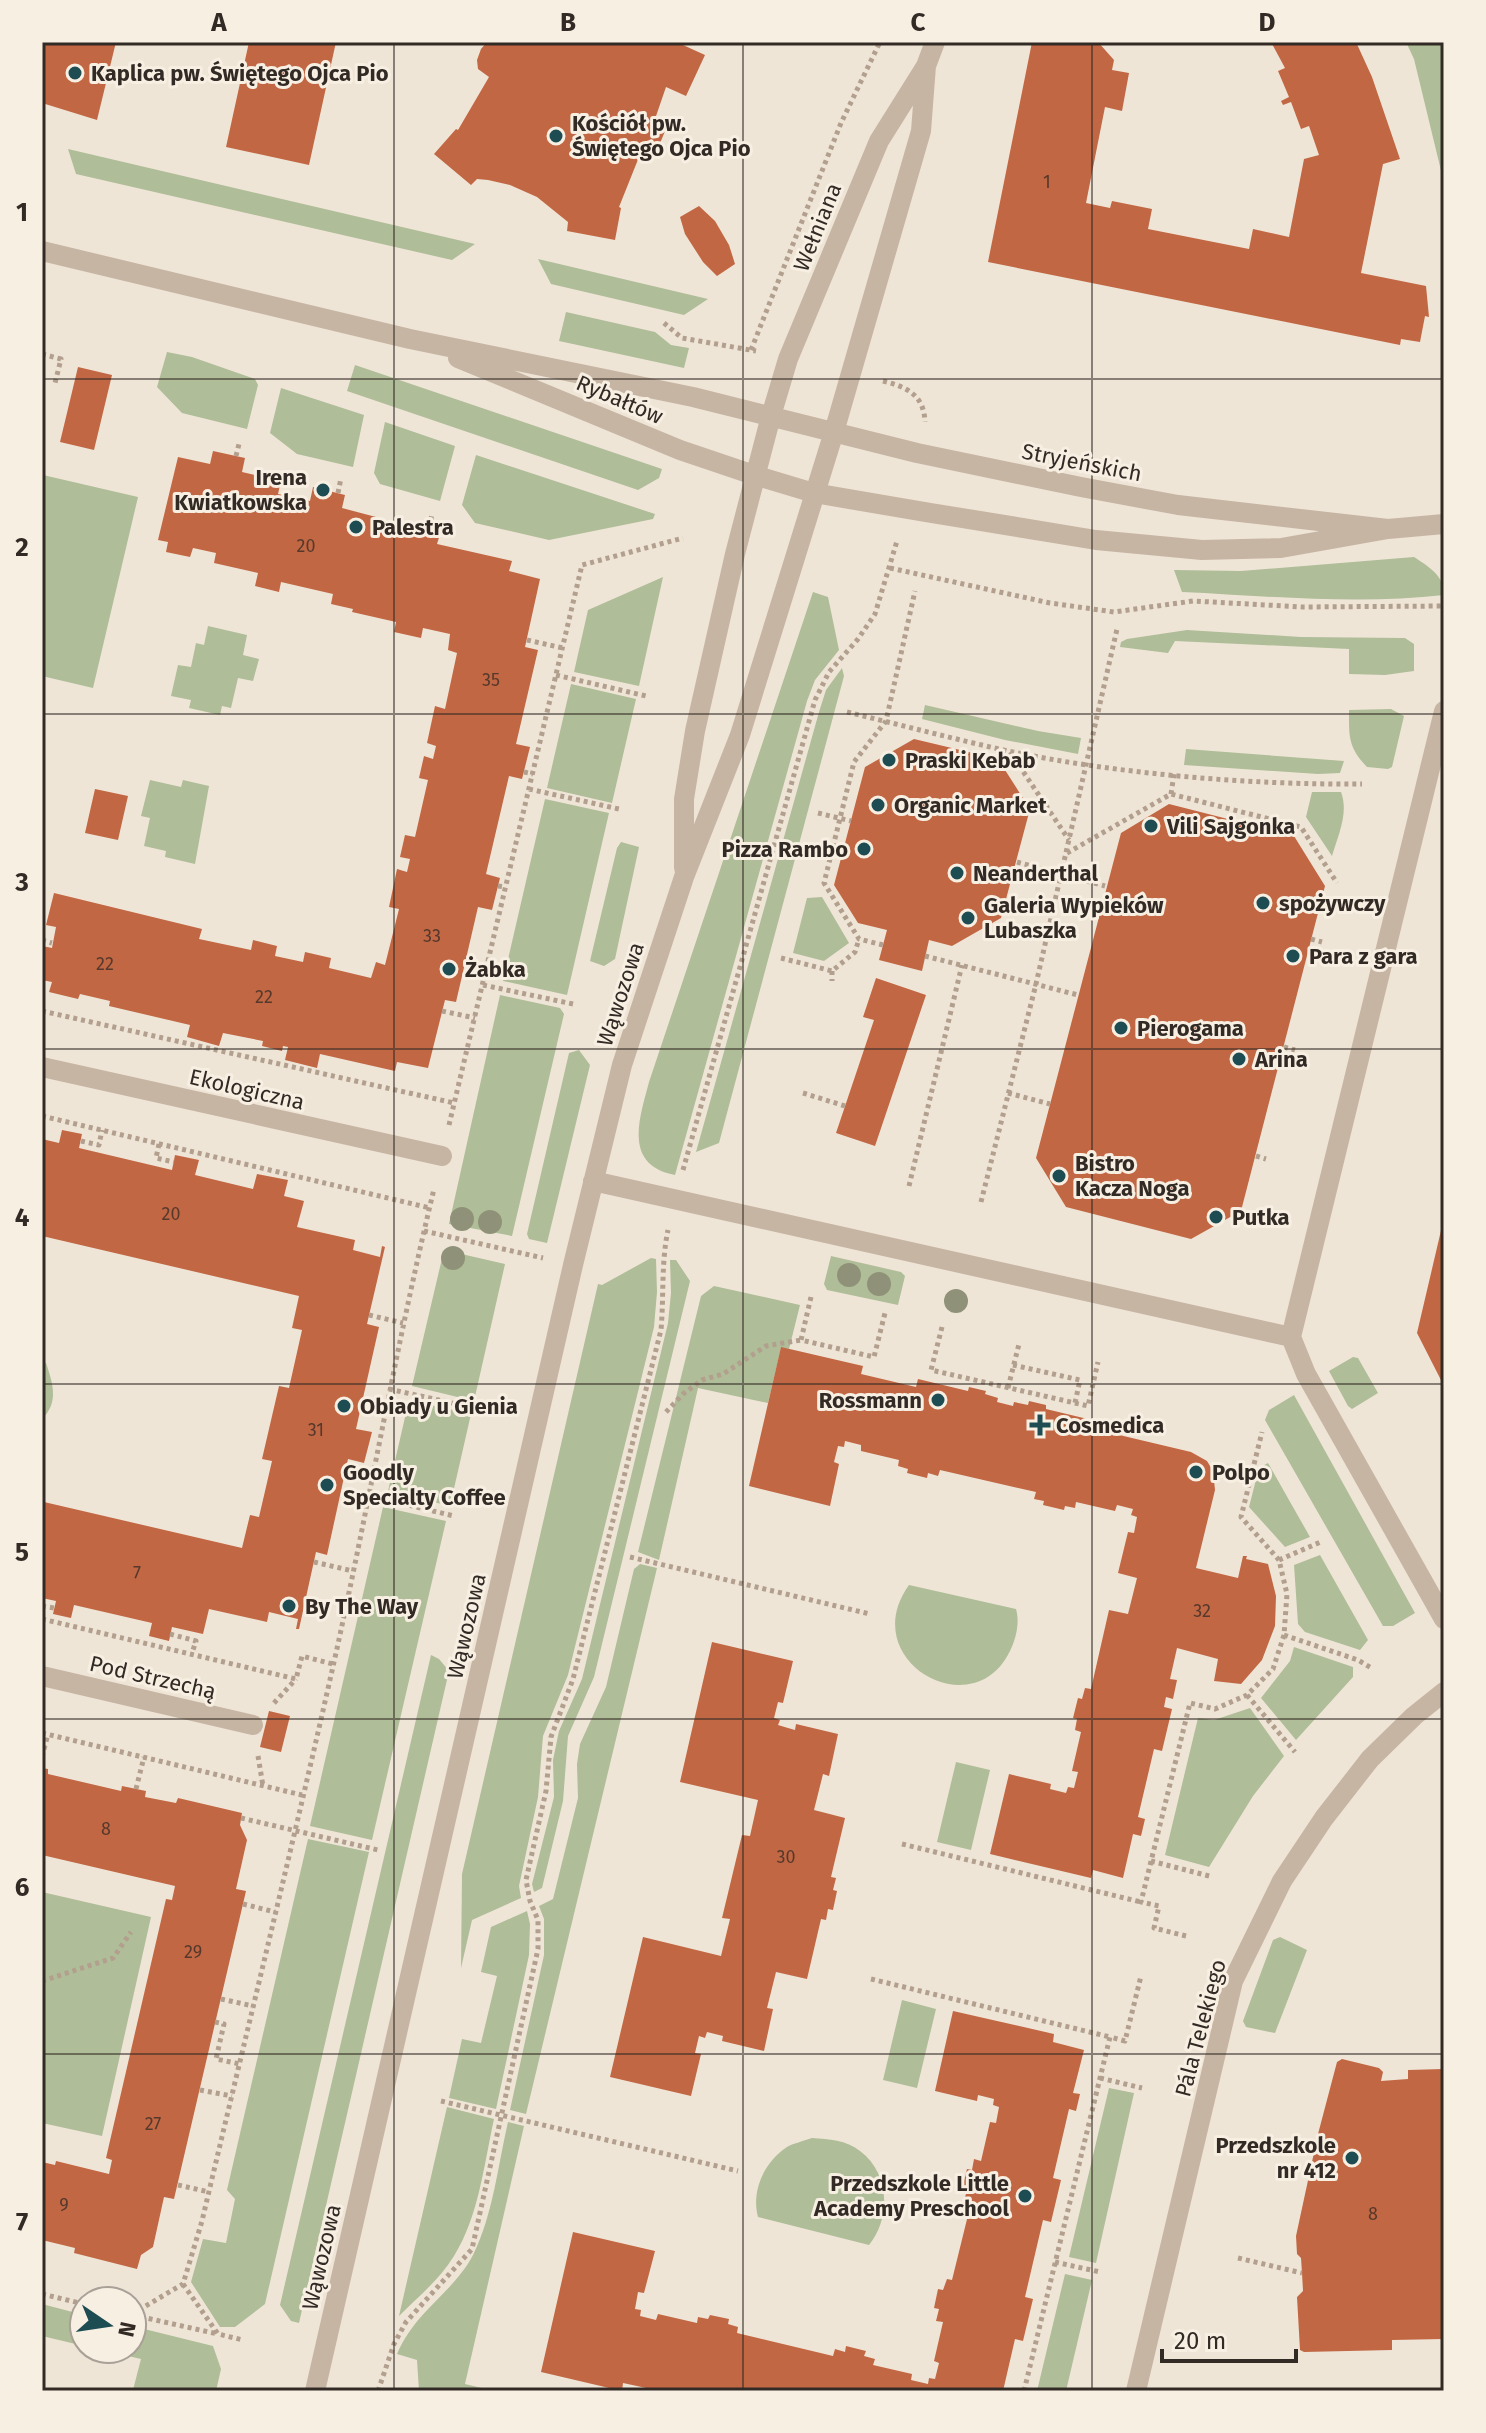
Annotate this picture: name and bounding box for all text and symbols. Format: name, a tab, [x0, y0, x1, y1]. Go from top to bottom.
text: A	[210, 7, 227, 38]
text: B	[560, 7, 576, 38]
text: C	[911, 7, 926, 38]
text: D	[1259, 7, 1276, 38]
place label: Kaplica pw. Świętego Ojca Pio	[91, 60, 389, 87]
marker: Kaplica pw. Świętego Ojca Pio	[66, 64, 84, 82]
place label: Kościół pw. Świętego Ojca Pio	[572, 110, 751, 162]
marker: Kościół pw. Świętego Ojca Pio	[547, 127, 565, 145]
house number: 1	[1043, 171, 1051, 193]
street label: Wełniana	[788, 179, 847, 275]
text: 1	[16, 197, 28, 228]
street label: Rybałtów	[572, 369, 668, 430]
street label: Stryjeńskich	[1020, 438, 1144, 487]
place label: Irena Kwiatkowska	[174, 464, 307, 516]
marker: Irena Kwiatkowska	[314, 481, 332, 499]
place label: Palestra	[372, 514, 454, 541]
marker: Palestra	[347, 518, 365, 536]
text: 2	[15, 532, 29, 563]
house number: 20	[297, 535, 315, 557]
house number: 35	[482, 669, 500, 691]
place label: Praski Kebab	[905, 747, 1036, 774]
marker: Praski Kebab	[880, 751, 898, 769]
place label: Organic Market	[894, 792, 1047, 819]
marker: Organic Market	[869, 796, 887, 814]
place label: Vili Sajgonka	[1166, 813, 1295, 840]
marker: Vili Sajgonka	[1142, 817, 1160, 835]
place label: Pizza Rambo	[721, 836, 848, 863]
marker: Pizza Rambo	[855, 840, 873, 858]
place label: Neanderthal	[973, 860, 1098, 887]
marker: Neanderthal	[948, 864, 966, 882]
text: 3	[14, 867, 29, 898]
place label: spożywczy	[1279, 890, 1386, 917]
place label: Galeria Wypieków Lubaszka	[984, 892, 1164, 944]
marker: spożywczy	[1254, 894, 1272, 912]
marker: Galeria Wypieków Lubaszka	[959, 909, 977, 927]
house number: 33	[423, 925, 441, 947]
street label: Wąwozowa	[591, 939, 650, 1050]
place label: Para z gara	[1309, 943, 1418, 970]
marker: Para z gara	[1284, 947, 1302, 965]
house number: 22	[96, 953, 114, 975]
place label: Żabka	[465, 956, 526, 983]
marker: Żabka	[440, 960, 458, 978]
house number: 22	[255, 986, 273, 1008]
place label: Pierogama	[1137, 1015, 1244, 1042]
marker: Pierogama	[1112, 1019, 1130, 1037]
place label: Arina	[1254, 1046, 1308, 1073]
marker: Arina	[1230, 1050, 1248, 1068]
street label: Ekologiczna	[187, 1063, 307, 1116]
place label: Bistro Kacza Noga	[1075, 1150, 1189, 1202]
marker: Bistro Kacza Noga	[1050, 1167, 1068, 1185]
text: 4	[15, 1202, 30, 1233]
house number: 20	[162, 1203, 180, 1225]
place label: Putka	[1232, 1204, 1290, 1231]
marker: Putka	[1207, 1208, 1225, 1226]
place label: Rossmann	[819, 1387, 922, 1414]
marker: Rossmann	[929, 1391, 947, 1409]
place label: Obiady u Gienia	[360, 1393, 518, 1420]
marker: Obiady u Gienia	[335, 1397, 353, 1415]
place label: Cosmedica	[1056, 1412, 1164, 1439]
marker: Cosmedica	[1031, 1416, 1049, 1434]
house number: 31	[308, 1419, 324, 1441]
place label: Goodly Specialty Coffee	[343, 1459, 506, 1511]
place label: Polpo	[1212, 1459, 1270, 1486]
marker: Polpo	[1187, 1463, 1205, 1481]
marker: Goodly Specialty Coffee	[318, 1476, 336, 1494]
text: 5	[15, 1537, 29, 1568]
house number: 7	[133, 1562, 141, 1584]
street label: Wąwozowa	[441, 1571, 492, 1682]
place label: By The Way	[305, 1593, 419, 1620]
marker: By The Way	[280, 1597, 298, 1615]
house number: 32	[1193, 1600, 1211, 1622]
street label: Pod Strzechą	[87, 1650, 219, 1705]
house number: 8	[101, 1818, 111, 1840]
house number: 30	[776, 1846, 796, 1868]
text: 6	[15, 1872, 30, 1903]
house number: 29	[184, 1941, 202, 1963]
street label: Pála Telekiego	[1169, 1956, 1232, 2100]
house number: 27	[145, 2113, 161, 2135]
place label: Przedszkole nr 412	[1215, 2132, 1336, 2184]
marker: Przedszkole nr 412	[1343, 2149, 1361, 2167]
place label: Przedszkole Little Academy Preschool	[813, 2170, 1009, 2222]
marker: Przedszkole Little Academy Preschool	[1016, 2187, 1034, 2205]
house number: 9	[59, 2194, 69, 2216]
street label: Wąwozowa	[296, 2202, 347, 2313]
house number: 8	[1368, 2203, 1378, 2225]
text: 7	[16, 2207, 28, 2238]
north arrow	[68, 2285, 148, 2365]
scale bar	[1162, 2313, 1296, 2363]
text: N	[112, 2319, 142, 2340]
text: 20 m	[1174, 2327, 1226, 2355]

